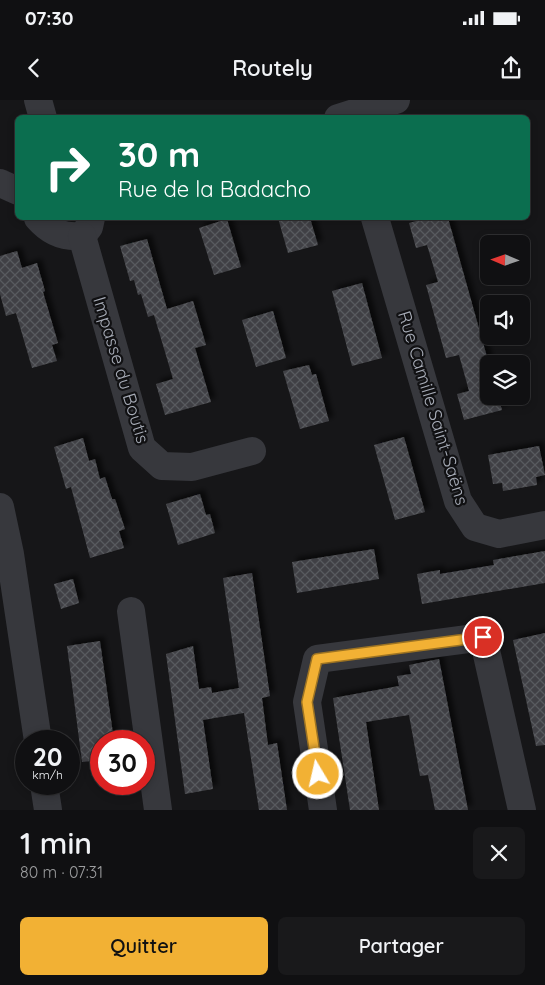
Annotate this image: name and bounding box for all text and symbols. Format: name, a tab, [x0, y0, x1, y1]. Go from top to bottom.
text: 07:30	[25, 6, 73, 30]
icon: back	[20, 54, 48, 82]
text: Routely	[232, 54, 313, 82]
icon: share	[497, 54, 525, 82]
text: 30 m	[118, 132, 200, 176]
icon: right	[35, 135, 100, 200]
text: Rue de la Badacho	[118, 175, 311, 203]
north arrow	[480, 235, 530, 285]
map controls	[480, 235, 530, 405]
street label: Impasse du Boutis	[88, 294, 155, 446]
button: sound	[480, 295, 530, 345]
street label: Rue Camille Saint-Saëns	[393, 308, 474, 508]
button: layers	[480, 355, 530, 405]
pin	[462, 616, 504, 658]
icon: arrive	[469, 623, 497, 651]
speed limit sign: 30	[90, 730, 155, 795]
text: 20	[33, 741, 62, 772]
position arrow	[291, 747, 343, 799]
text: km/h	[32, 767, 63, 782]
text: 1 min	[20, 824, 92, 862]
button: close	[473, 827, 525, 879]
text: 80 m · 07:31	[20, 862, 103, 882]
button: Quitter	[20, 917, 268, 975]
button: Partager	[278, 917, 525, 975]

